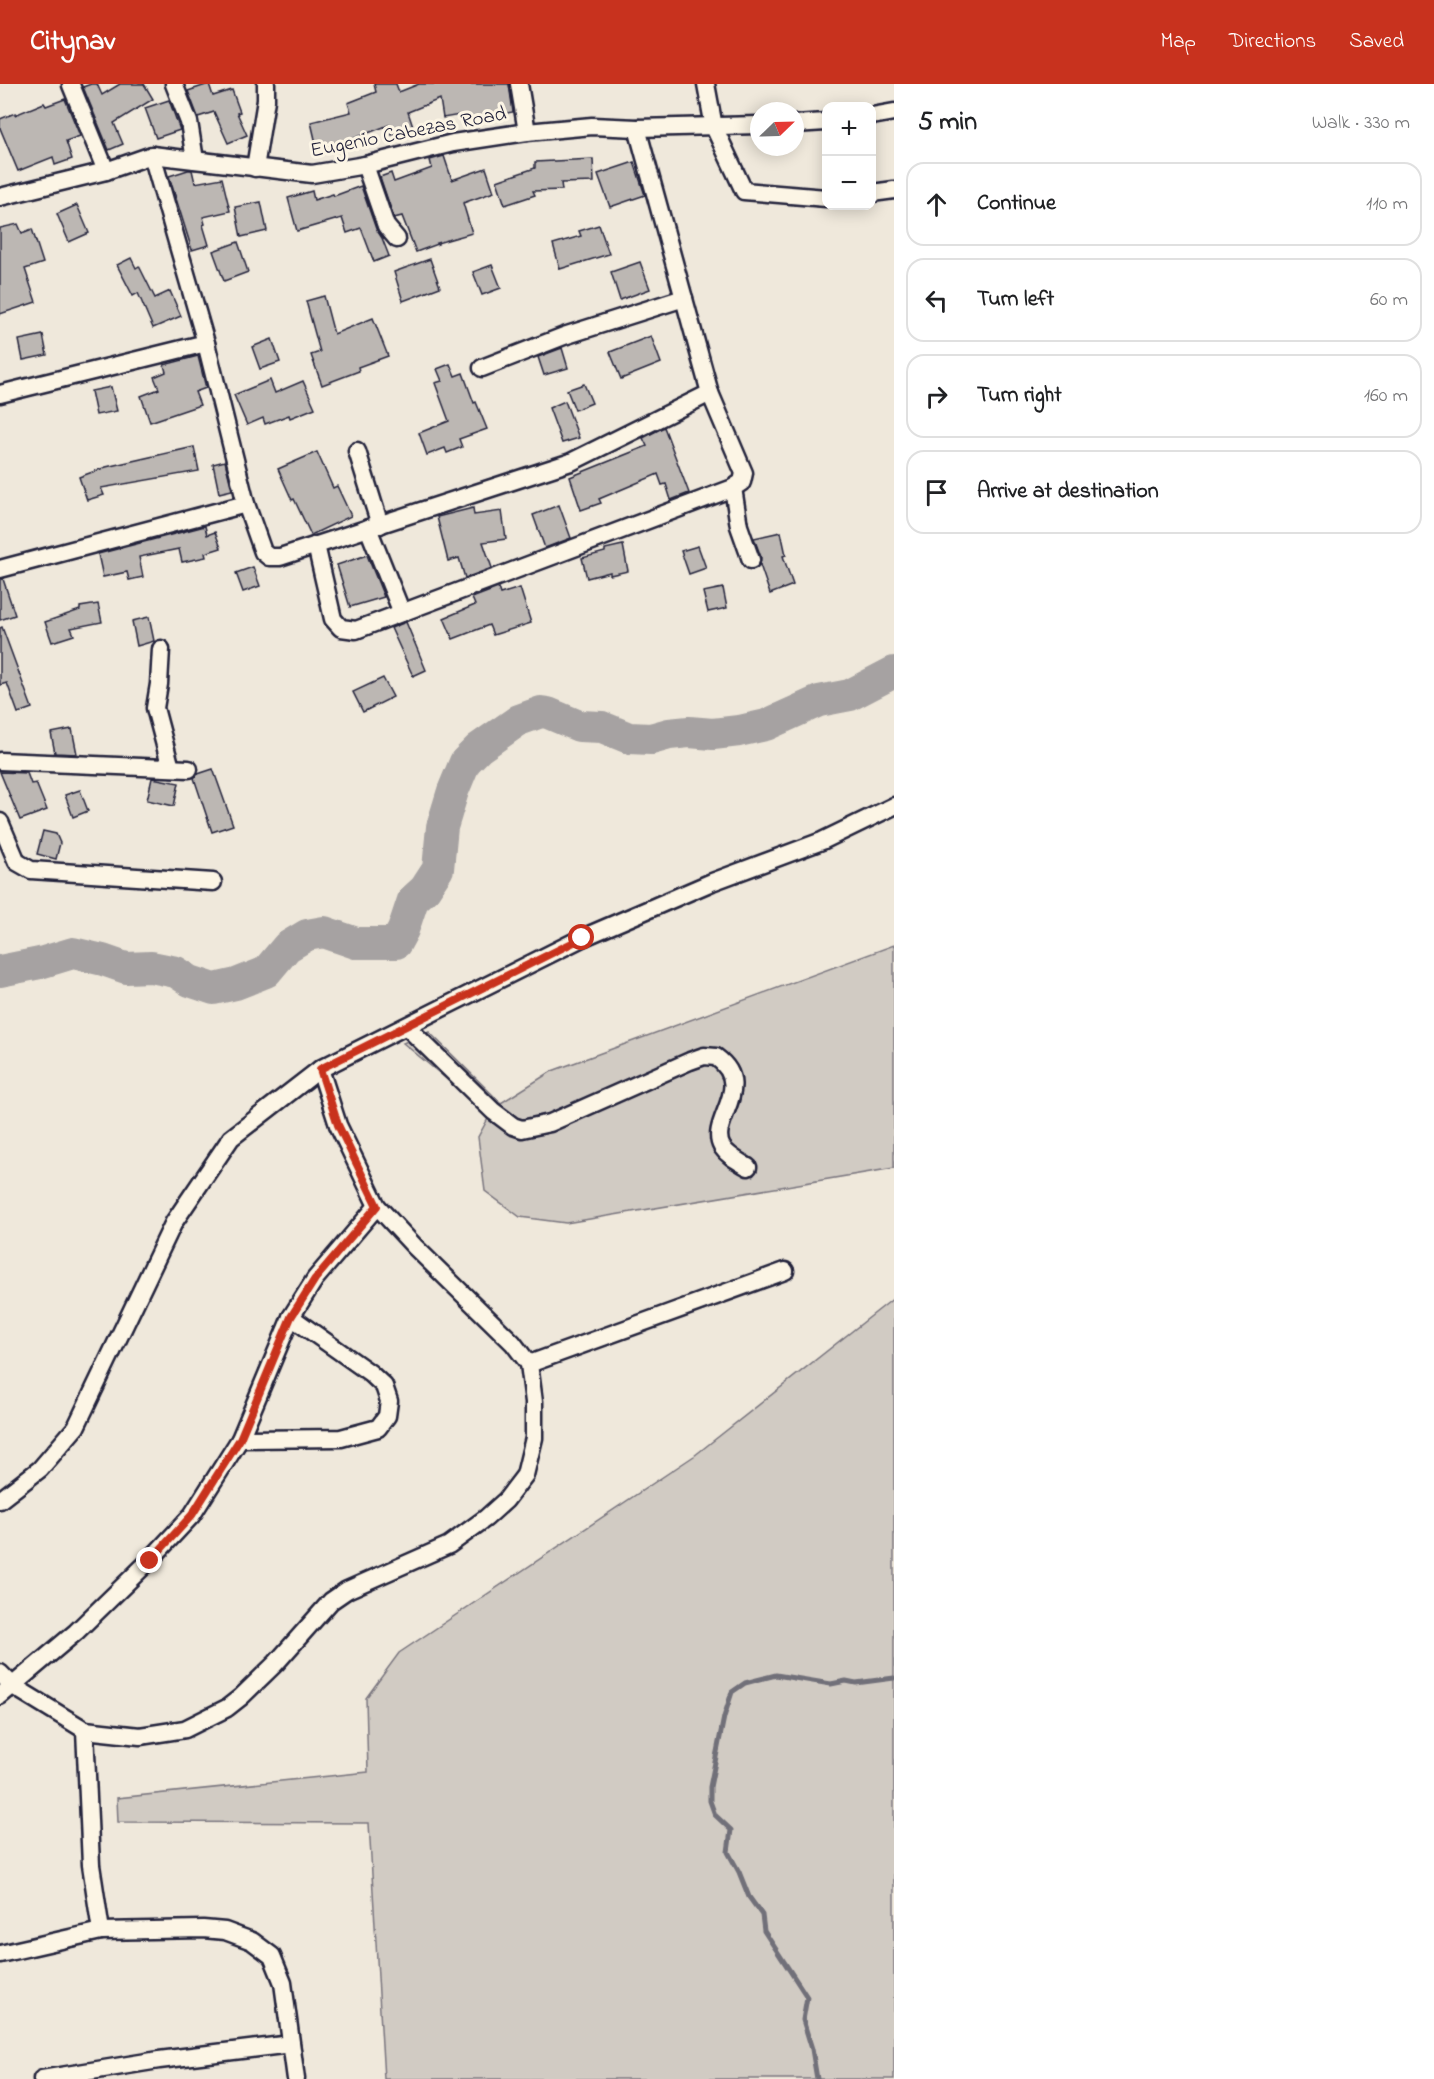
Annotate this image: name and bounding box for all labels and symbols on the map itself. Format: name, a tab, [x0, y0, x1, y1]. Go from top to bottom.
street label: Eugenio Cabezas Road	[308, 99, 509, 169]
north arrow	[750, 102, 804, 156]
route start	[568, 924, 594, 950]
route end	[136, 1547, 162, 1573]

